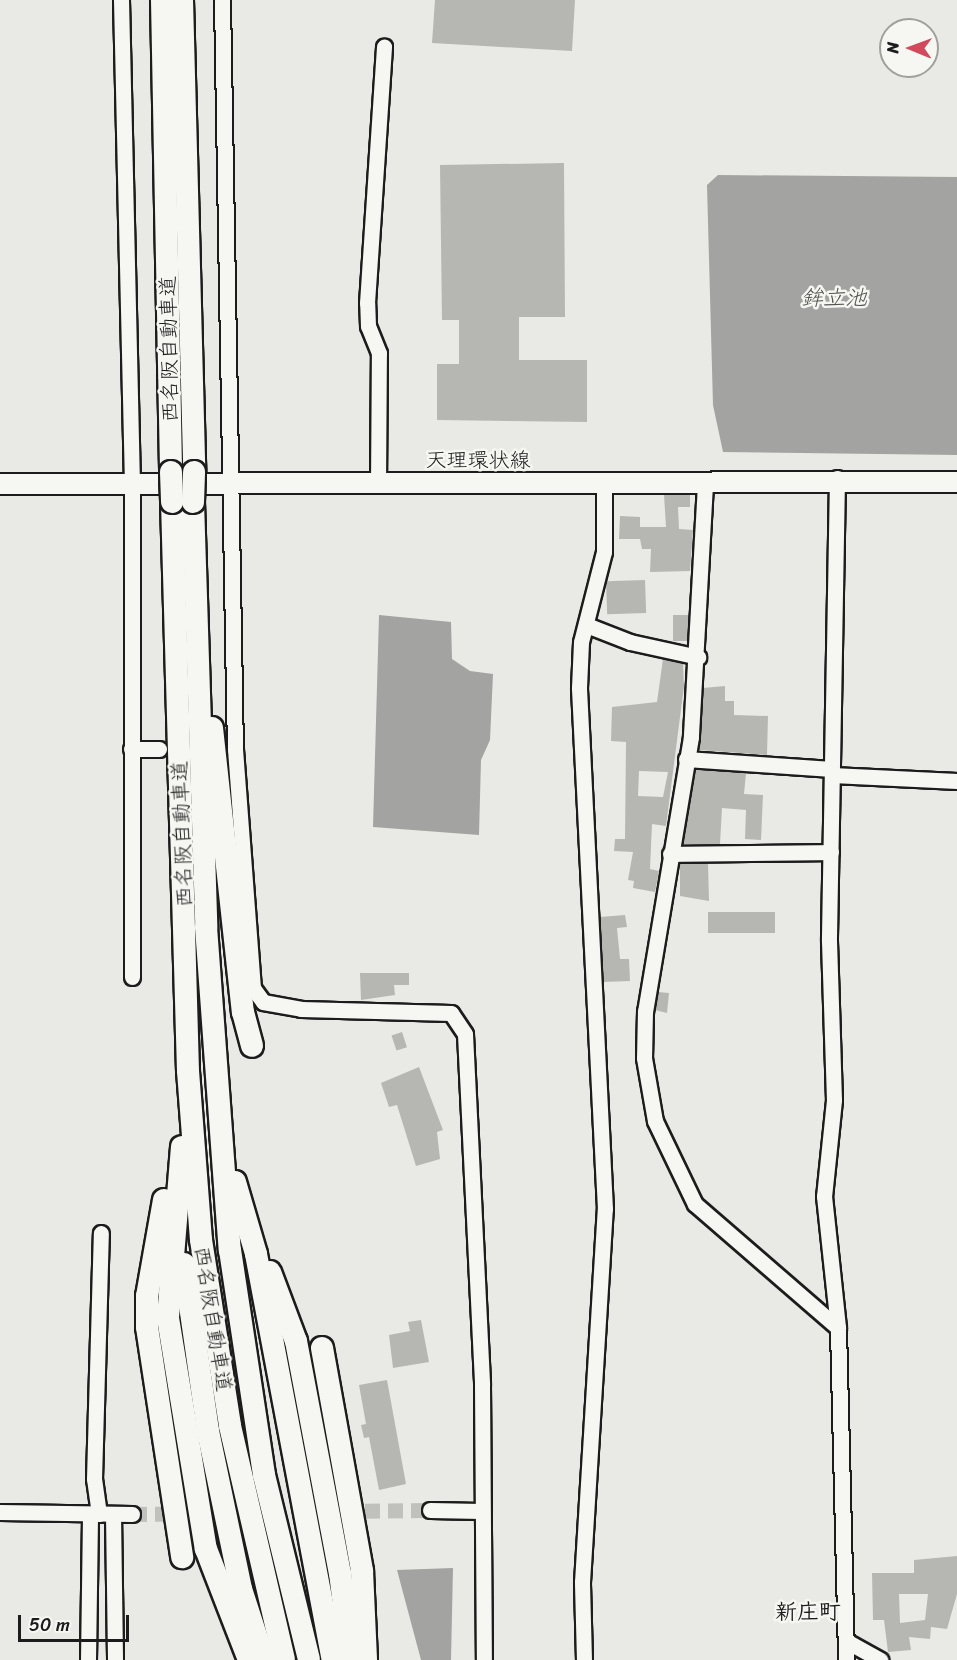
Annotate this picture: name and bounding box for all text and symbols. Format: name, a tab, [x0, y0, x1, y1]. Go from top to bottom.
north arrow	[879, 18, 939, 78]
text: N	[878, 42, 907, 54]
street label: 西名阪自動車道	[155, 275, 183, 423]
water label: 鉾立池	[801, 285, 867, 311]
street label: 天理環状線	[426, 447, 530, 473]
street label: 西名阪自動車道	[167, 760, 197, 908]
street label: 西名阪自動車道	[189, 1244, 237, 1394]
district label: 新庄町	[775, 1599, 841, 1625]
scale bar	[21, 1603, 132, 1641]
text: 50 m	[29, 1609, 70, 1641]

